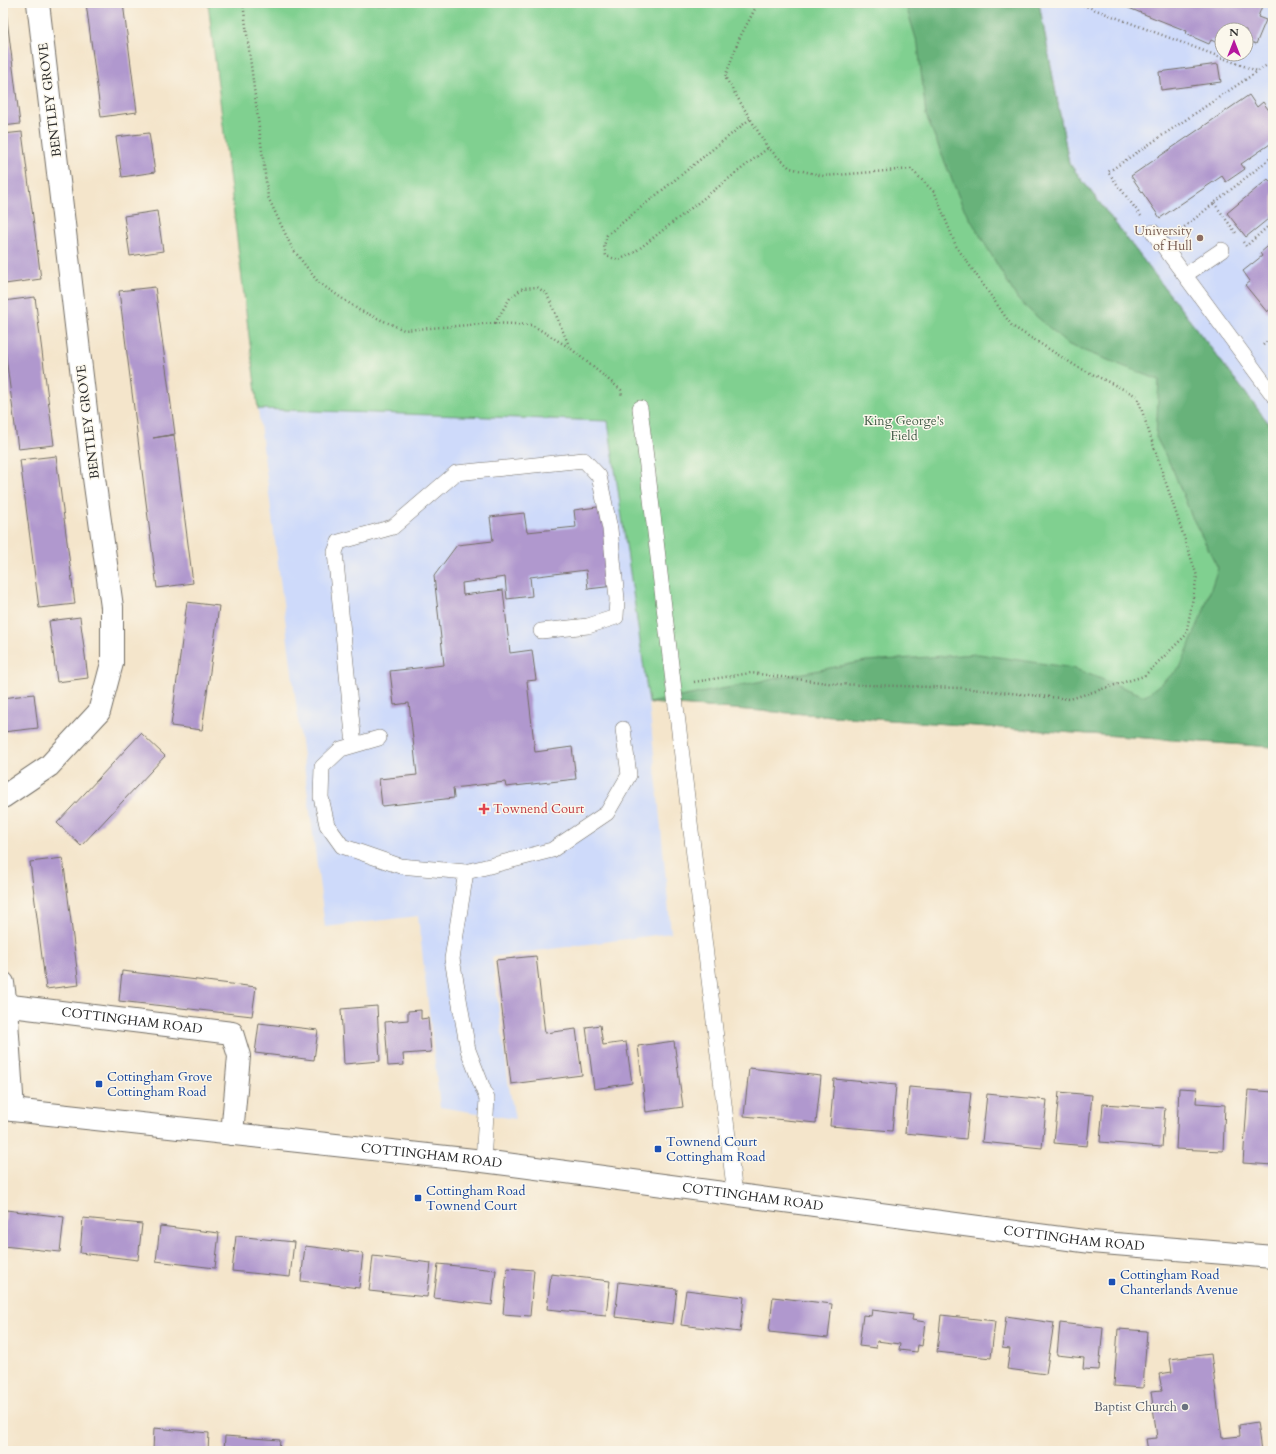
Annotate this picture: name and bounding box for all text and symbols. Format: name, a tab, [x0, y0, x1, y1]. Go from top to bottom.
north arrow	[1214, 22, 1254, 62]
text: N	[1229, 25, 1239, 40]
street label: BENTLEY GROVE	[34, 42, 66, 158]
place label: University of Hull	[1134, 222, 1193, 255]
marker: University of Hull	[1195, 233, 1205, 243]
street label: BENTLEY GROVE	[72, 364, 104, 480]
park label: King George's Field	[864, 412, 944, 445]
place label: Townend Court	[493, 800, 584, 818]
marker: Townend Court	[478, 803, 490, 815]
street label: COTTINGHAM ROAD	[60, 1003, 204, 1038]
place label: Cottingham Grove Cottingham Road	[107, 1068, 212, 1101]
marker: Cottingham Grove Cottingham Road	[94, 1079, 104, 1089]
place label: Townend Court Cottingham Road	[666, 1133, 765, 1166]
street label: COTTINGHAM ROAD	[360, 1139, 503, 1172]
marker: Townend Court Cottingham Road	[653, 1144, 663, 1154]
street label: COTTINGHAM ROAD	[681, 1179, 824, 1215]
place label: Cottingham Road Townend Court	[426, 1182, 525, 1215]
marker: Cottingham Road Townend Court	[413, 1193, 423, 1203]
street label: COTTINGHAM ROAD	[1002, 1221, 1145, 1255]
place label: Cottingham Road Chanterlands Avenue	[1120, 1266, 1238, 1299]
marker: Cottingham Road Chanterlands Avenue	[1107, 1277, 1117, 1287]
place label: Baptist Church	[1094, 1398, 1177, 1416]
marker: Baptist Church	[1180, 1402, 1190, 1412]

